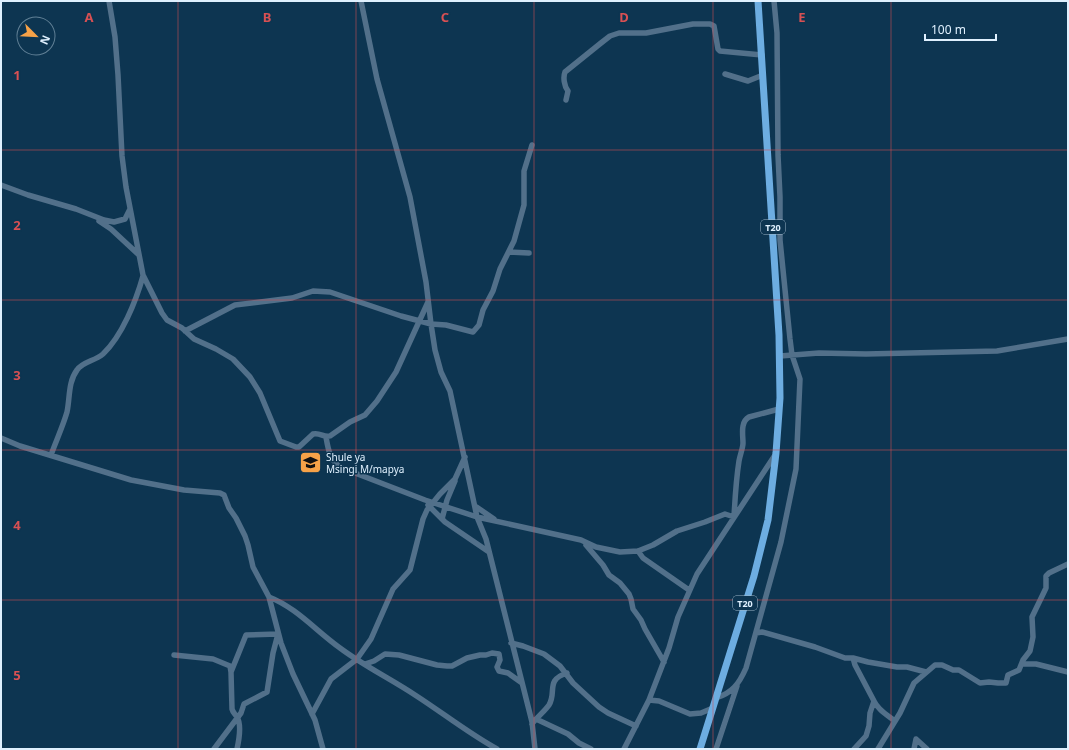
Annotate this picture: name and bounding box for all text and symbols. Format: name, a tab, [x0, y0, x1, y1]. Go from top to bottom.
text: A	[85, 8, 94, 26]
text: B	[263, 8, 271, 26]
text: C	[441, 8, 449, 26]
text: D	[619, 8, 629, 26]
text: E	[798, 8, 806, 26]
north arrow	[16, 16, 56, 56]
scale bar	[925, 16, 996, 42]
text: 100 m	[931, 21, 966, 38]
text: N	[37, 33, 54, 47]
text: 1	[13, 66, 21, 84]
text: 2	[13, 216, 21, 234]
road number: T20	[761, 220, 785, 234]
text: 3	[13, 366, 21, 384]
school or university icon: Shule ya Msingi M/mapya	[297, 450, 323, 476]
place label: Shule ya Msingi M/mapya	[326, 450, 404, 476]
text: 4	[13, 516, 21, 534]
road number: T20	[733, 596, 757, 610]
text: 5	[13, 666, 21, 684]

